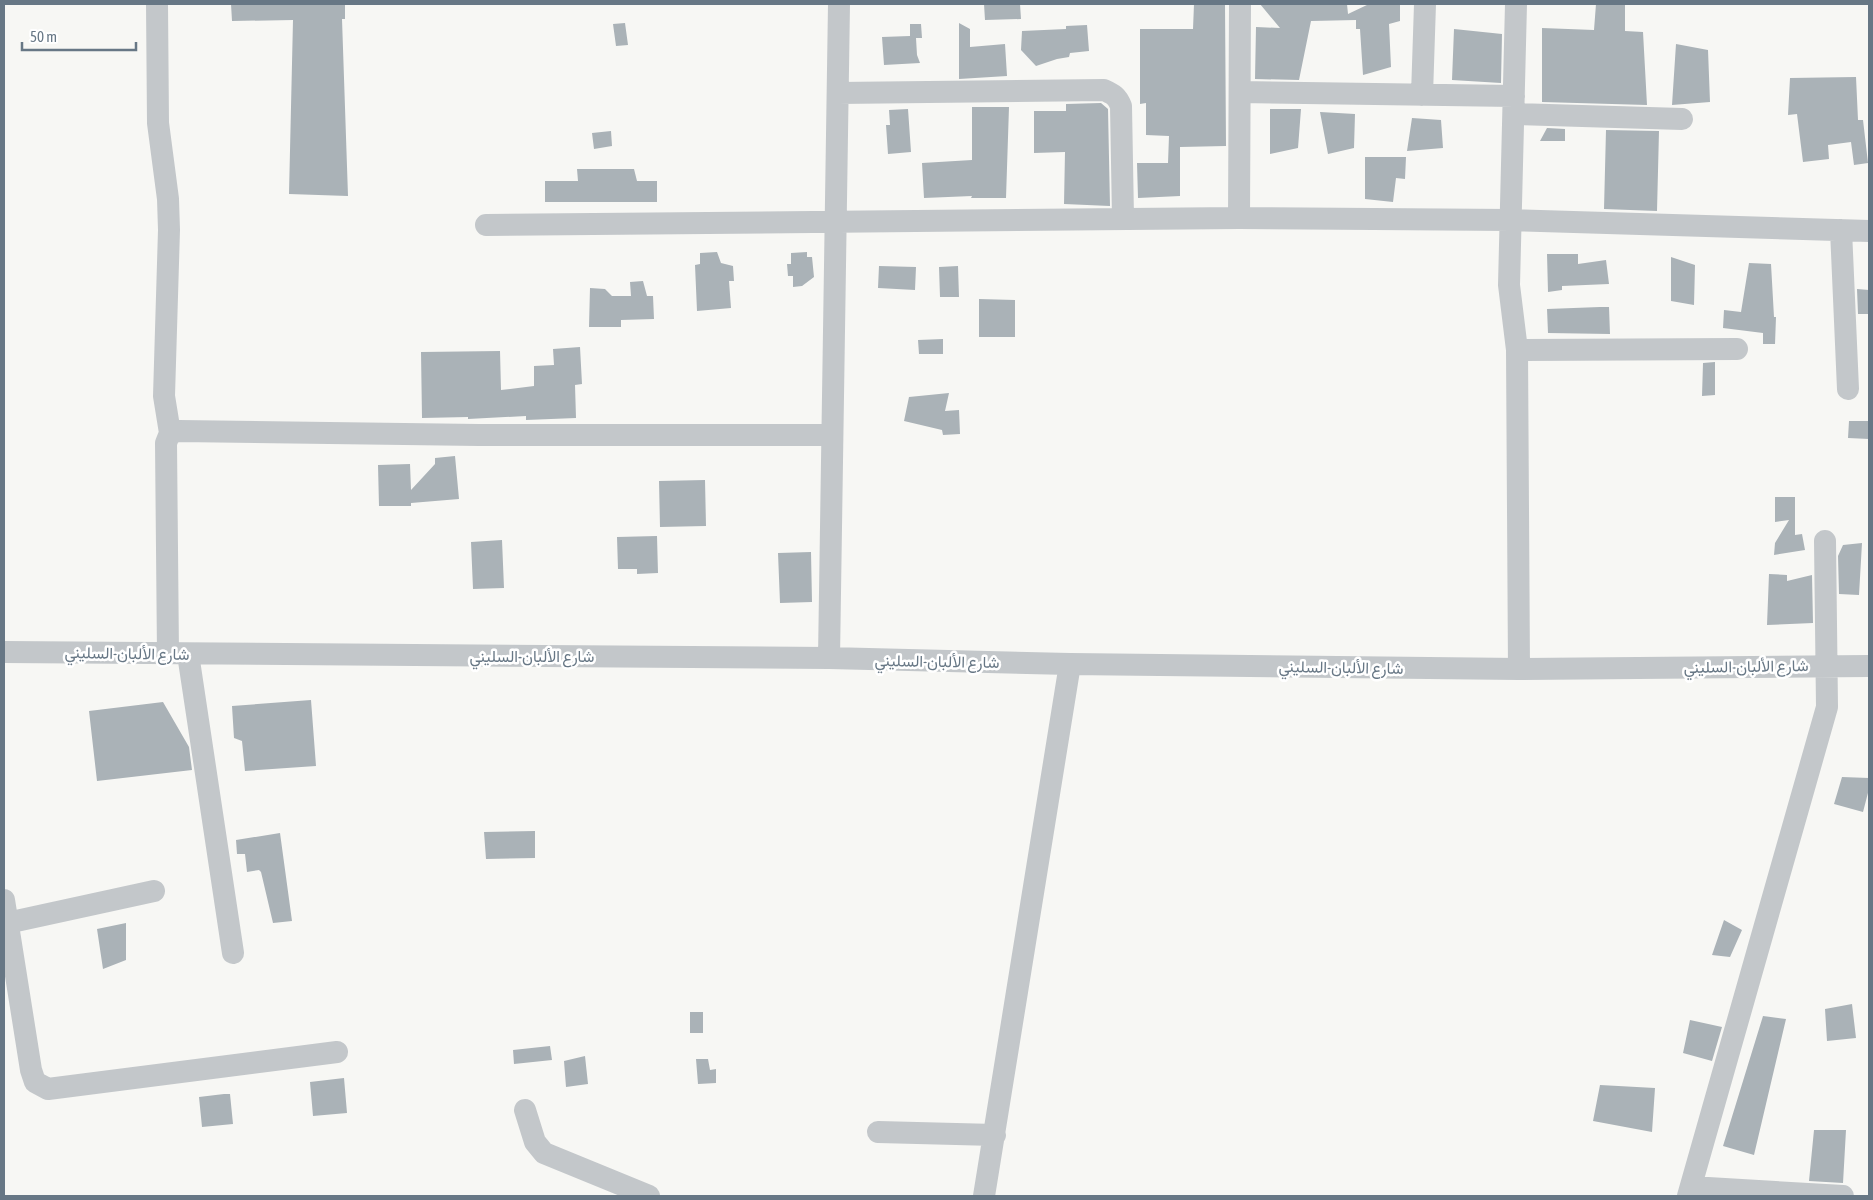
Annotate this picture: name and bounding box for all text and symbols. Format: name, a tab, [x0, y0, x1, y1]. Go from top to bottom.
scale bar	[22, 20, 136, 52]
text: 50 m	[30, 28, 57, 45]
street label: شارع الألبان-السليني	[64, 643, 190, 668]
street label: شارع الألبان-السليني	[470, 647, 594, 670]
street label: شارع الألبان-السليني	[874, 651, 1000, 676]
street label: شارع الألبان-السليني	[1683, 656, 1809, 681]
street label: شارع الألبان-السليني	[1278, 657, 1404, 682]

